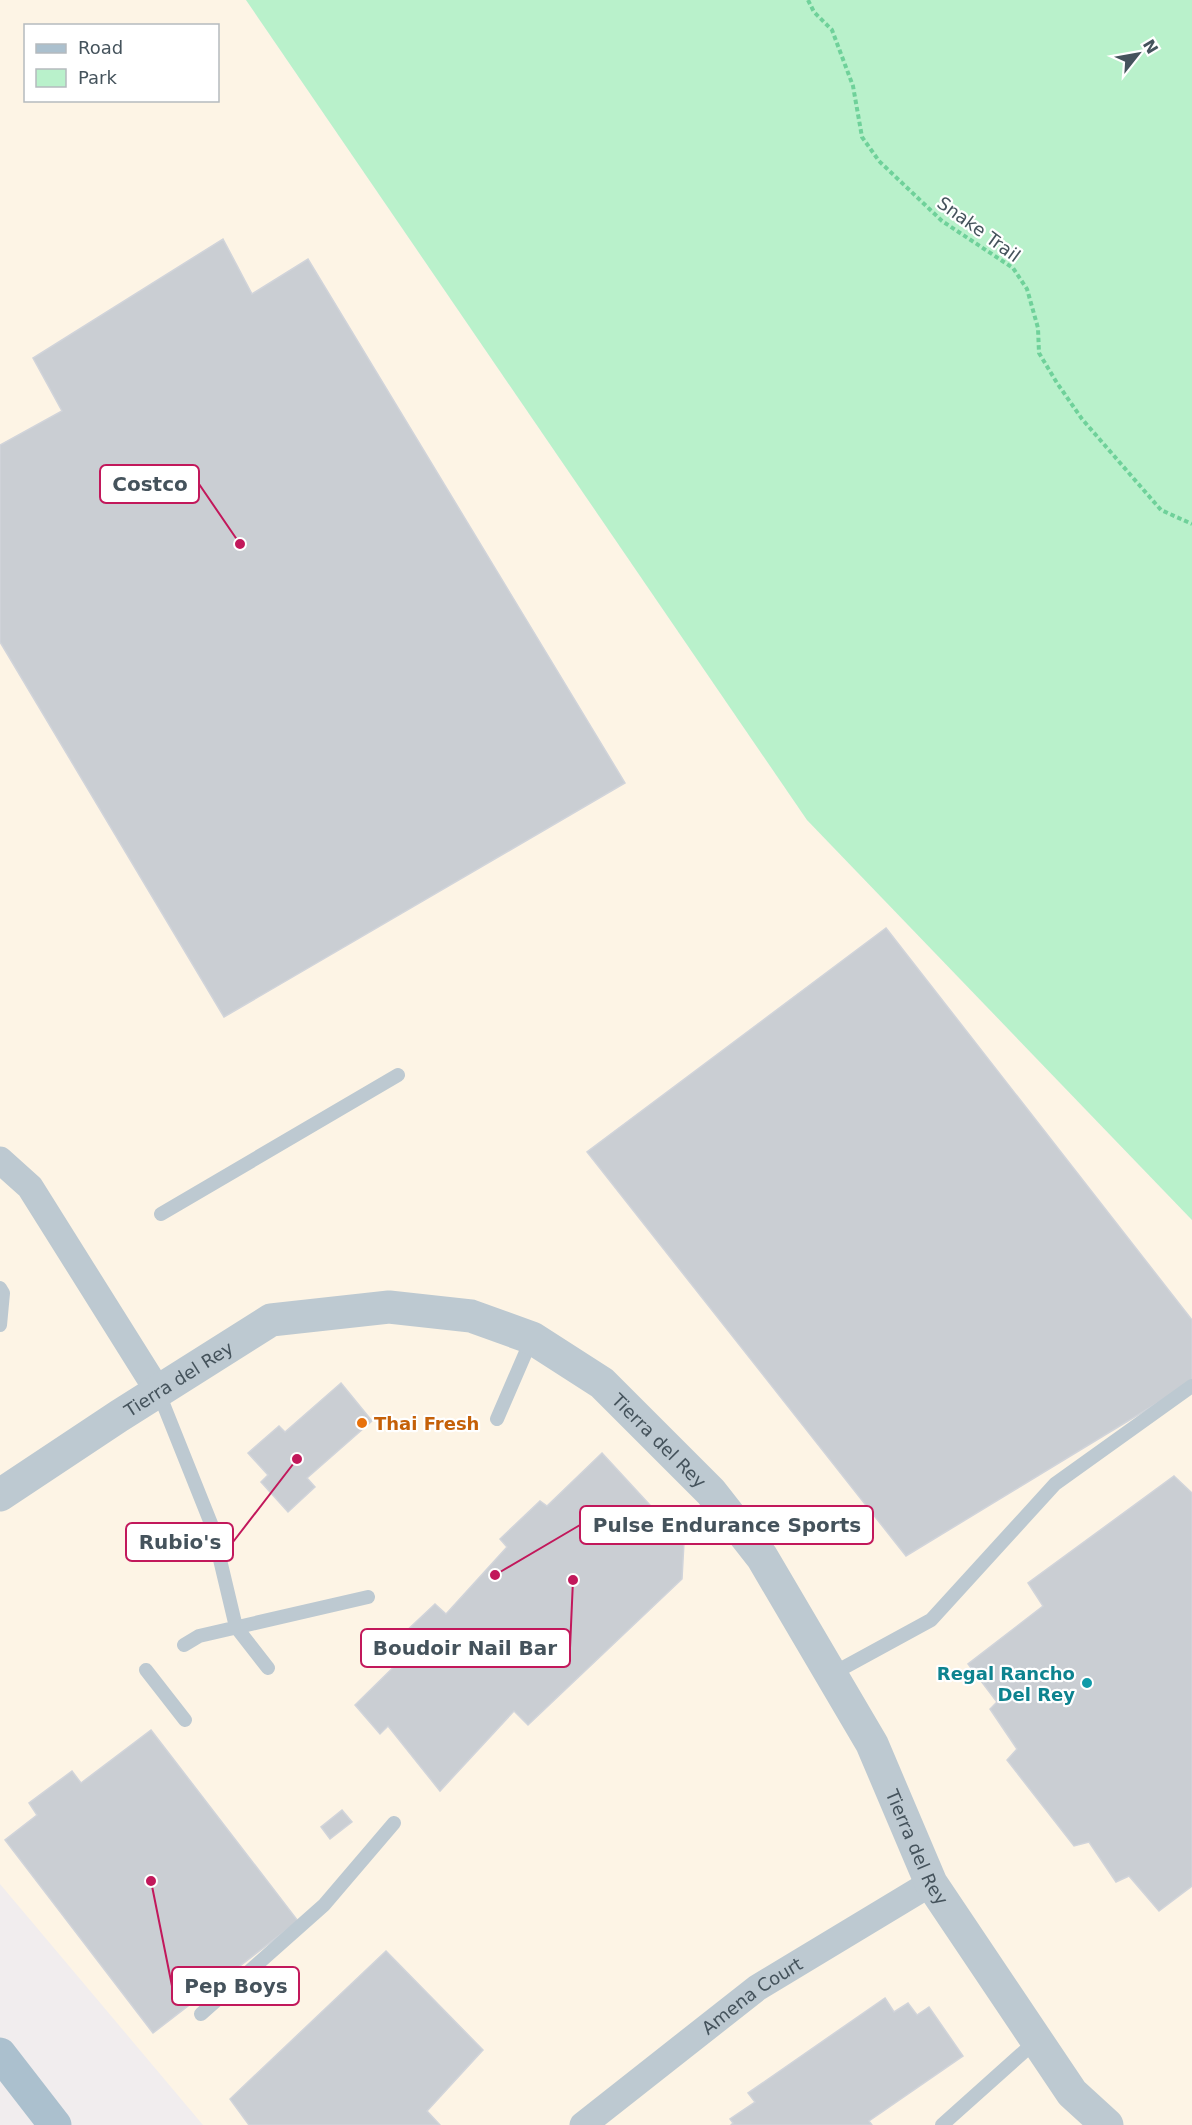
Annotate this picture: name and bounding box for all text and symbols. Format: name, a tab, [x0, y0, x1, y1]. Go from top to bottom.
legend	[24, 24, 219, 102]
north arrow	[1108, 24, 1168, 84]
text: N	[1139, 36, 1162, 57]
text: Road	[78, 37, 123, 58]
text: Park	[78, 67, 117, 88]
street label: Snake Trail	[933, 192, 1025, 266]
callout: Costco	[100, 465, 199, 503]
text: Costco	[112, 472, 188, 496]
street label: Tierra del Rey	[119, 1336, 237, 1421]
street label: Tierra del Rey	[607, 1388, 711, 1492]
place label: Thai Fresh	[374, 1413, 479, 1434]
marker: Thai Fresh	[355, 1416, 369, 1430]
callout: Pulse Endurance Sports	[580, 1506, 873, 1544]
text: Pulse Endurance Sports	[593, 1513, 861, 1537]
callout: Rubio's	[126, 1523, 233, 1561]
text: Rubio's	[139, 1530, 221, 1554]
callout: Boudoir Nail Bar	[361, 1629, 570, 1667]
text: Boudoir Nail Bar	[373, 1636, 557, 1660]
place label: Regal Rancho Del Rey	[937, 1663, 1075, 1705]
marker: Regal Rancho Del Rey	[1080, 1676, 1094, 1690]
street label: Tierra del Rey	[882, 1785, 953, 1909]
street label: Amena Court	[697, 1953, 806, 2038]
callout: Pep Boys	[172, 1967, 299, 2005]
text: Pep Boys	[184, 1974, 288, 1998]

